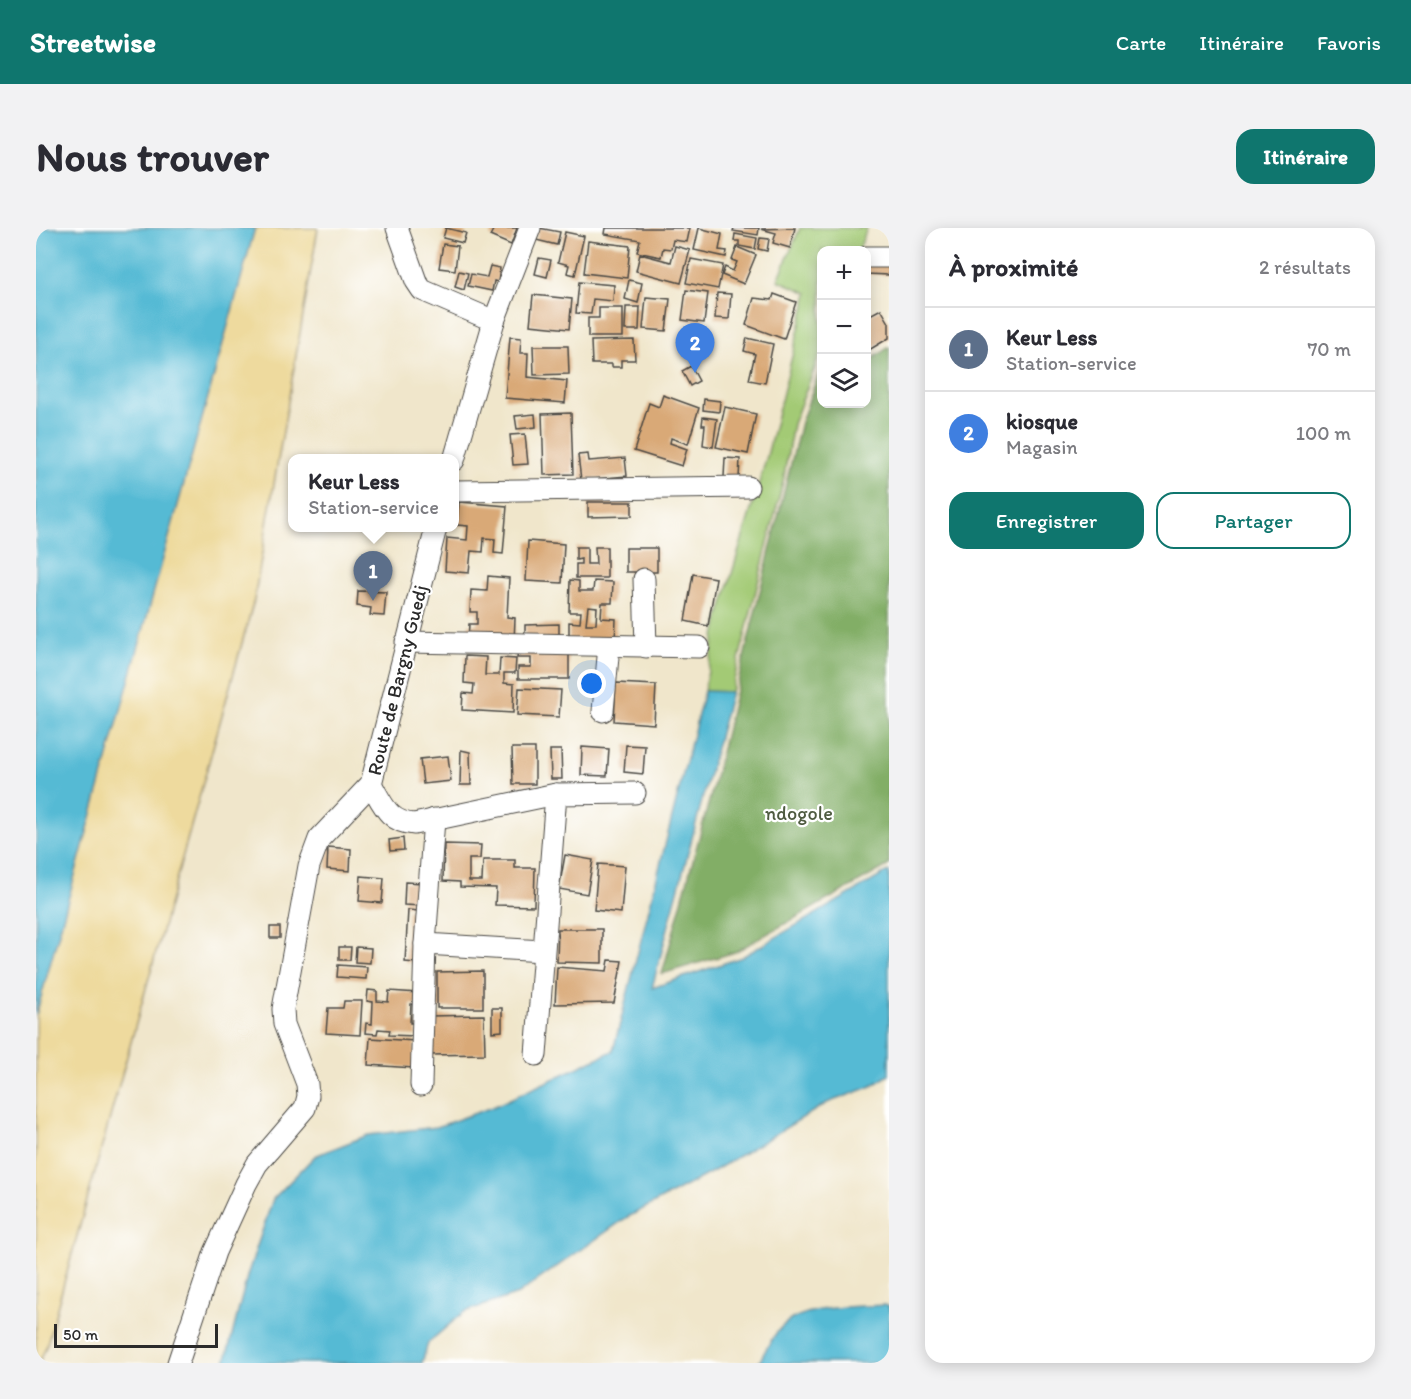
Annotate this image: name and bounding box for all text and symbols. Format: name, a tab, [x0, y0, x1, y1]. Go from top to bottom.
text: Streetwise	[30, 25, 156, 59]
text: Carte	[1116, 30, 1166, 55]
text: Itinéraire	[1199, 30, 1284, 55]
text: Favoris	[1317, 30, 1381, 55]
button: Itinéraire	[1236, 129, 1375, 184]
text: Nous trouver	[36, 131, 269, 182]
map controls	[817, 246, 871, 408]
button: +	[817, 246, 871, 300]
text: À proximité	[949, 251, 1078, 283]
text: 2 résultats	[1259, 255, 1351, 279]
button: −	[817, 300, 871, 354]
pin: 2	[676, 324, 714, 373]
text: Keur Less	[1006, 324, 1098, 351]
text: 1	[964, 337, 973, 361]
text: 70 m	[1307, 337, 1351, 361]
text: Station-service	[1006, 351, 1137, 375]
button: layers	[817, 354, 871, 408]
text: kiosque	[1006, 408, 1078, 435]
text: 2	[963, 421, 974, 445]
text: 100 m	[1296, 421, 1351, 445]
text: Magasin	[1006, 435, 1078, 459]
popup	[288, 454, 459, 532]
text: Keur Less	[308, 468, 400, 495]
button: Enregistrer	[949, 492, 1144, 549]
button: Partager	[1156, 492, 1351, 549]
text: Station-service	[308, 495, 439, 519]
pin: 1	[354, 552, 392, 601]
street label: Route de Bargny Guedj	[362, 582, 432, 778]
your location	[577, 669, 606, 698]
park label: ndogole	[765, 801, 833, 825]
scale bar	[54, 1321, 218, 1348]
text: 50 m	[63, 1325, 98, 1344]

